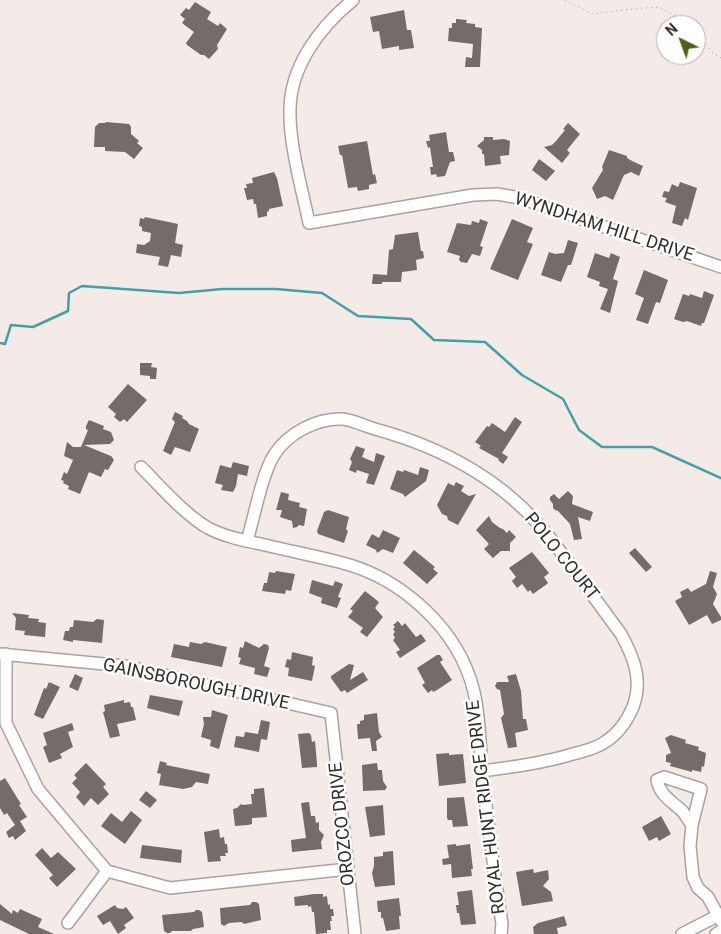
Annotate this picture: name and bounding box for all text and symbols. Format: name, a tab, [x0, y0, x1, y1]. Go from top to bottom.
north arrow	[656, 15, 706, 65]
text: N	[663, 20, 681, 39]
street label: WYNDHAM HILL DRIVE	[512, 189, 696, 267]
street label: POLO COURT	[519, 509, 603, 605]
street label: GAINSBOROUGH DRIVE	[101, 655, 291, 715]
street label: ROYAL HUNT RIDGE DRIVE	[463, 699, 511, 915]
street label: OROZCO DRIVE	[326, 761, 360, 887]

